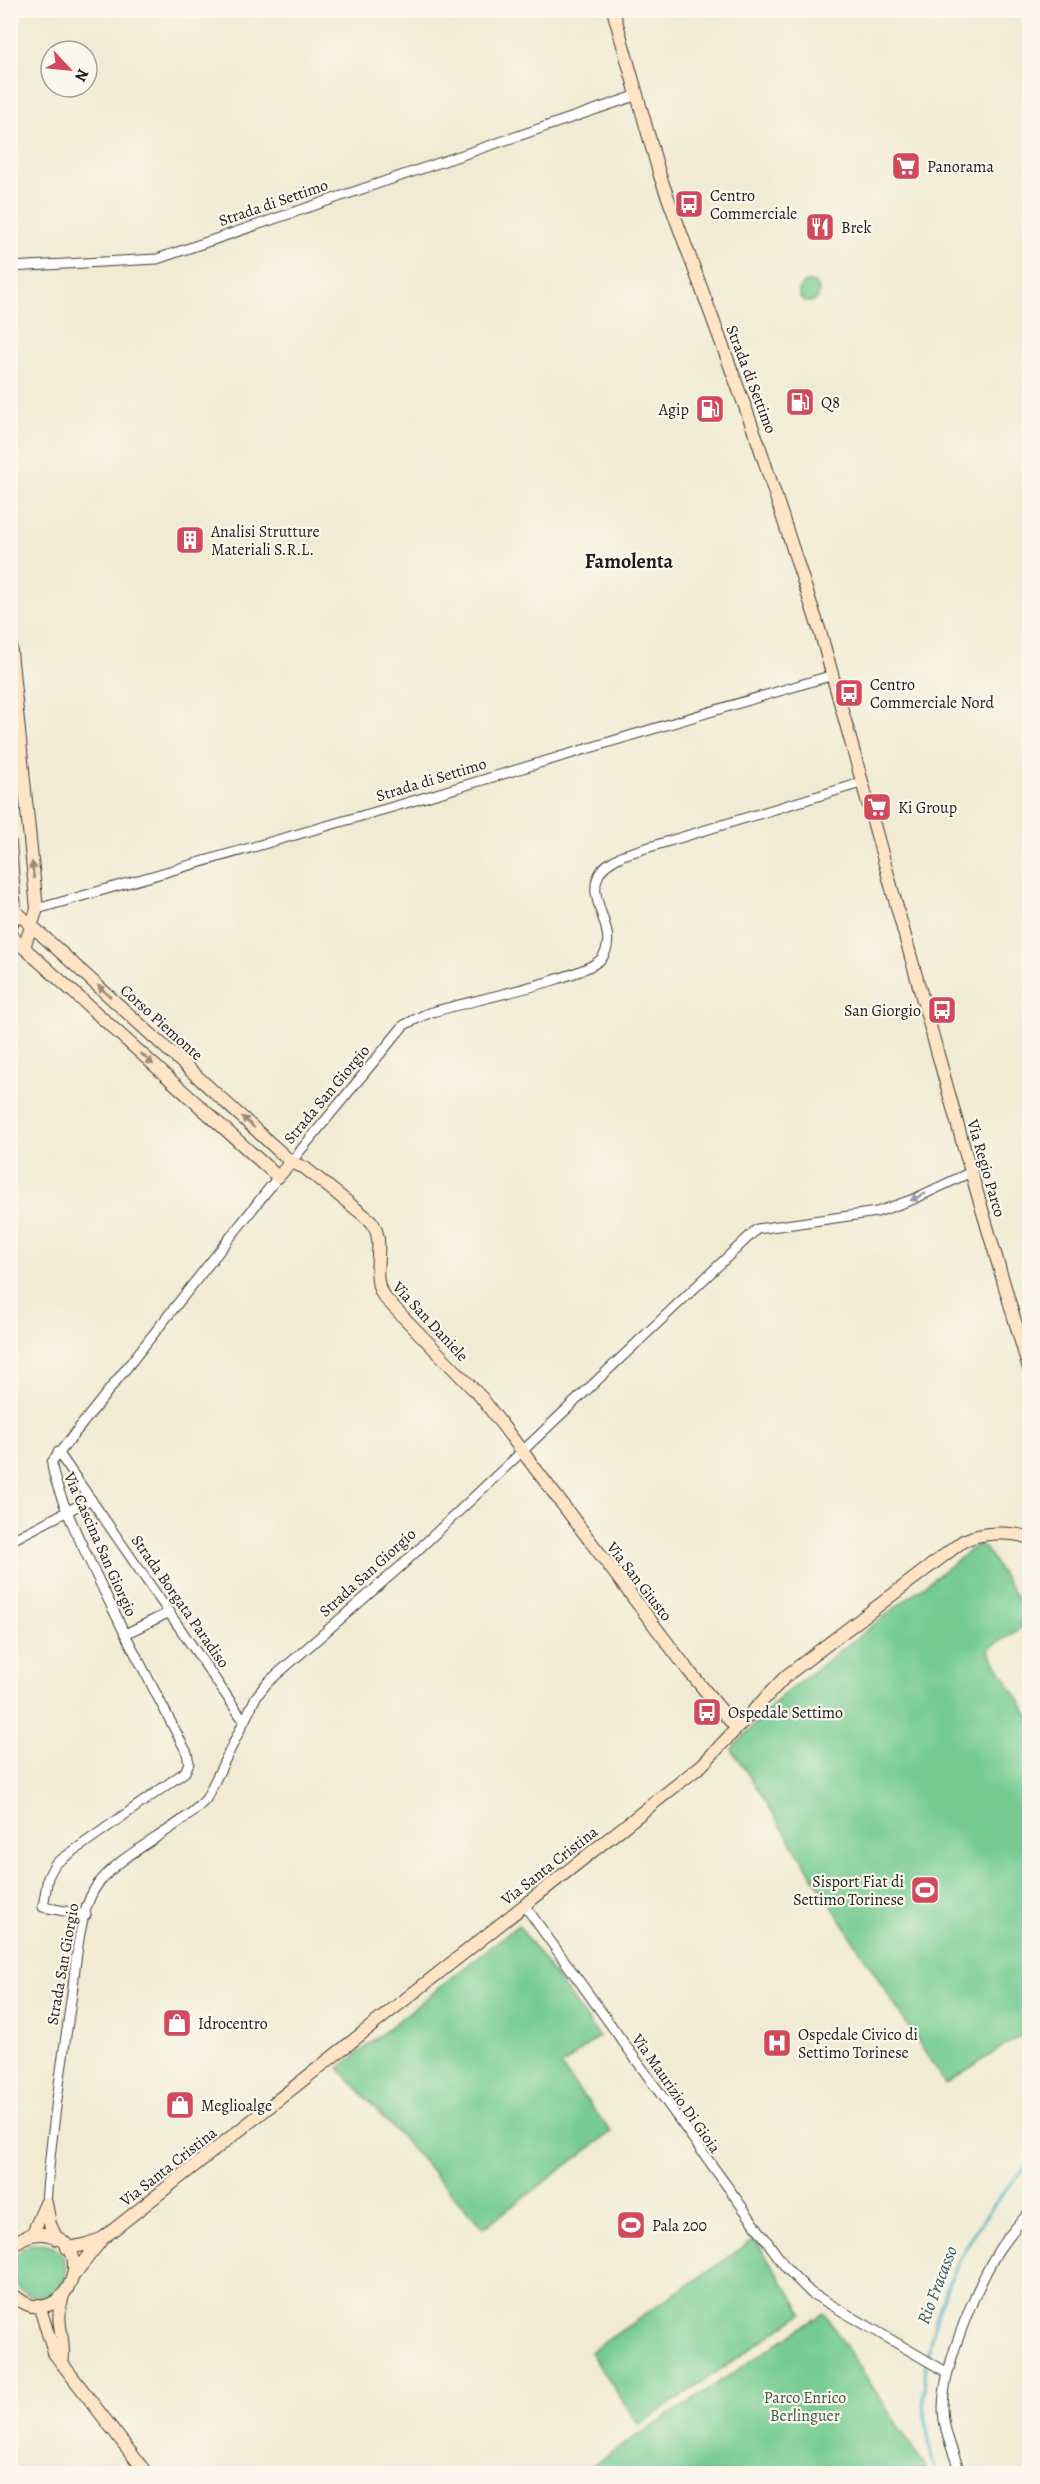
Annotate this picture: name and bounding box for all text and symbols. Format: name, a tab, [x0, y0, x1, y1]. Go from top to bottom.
north arrow	[39, 39, 99, 99]
text: N	[69, 65, 94, 86]
supermarket icon: Panorama	[890, 150, 922, 182]
place label: Panorama	[927, 156, 994, 178]
street label: Strada di Settimo	[216, 174, 331, 232]
place label: Centro Commerciale	[710, 185, 797, 225]
bus stop icon: Centro Commerciale	[673, 188, 705, 220]
restaurant icon: Brek	[804, 211, 836, 243]
place label: Brek	[841, 217, 872, 239]
street label: Strada di Settimo	[720, 322, 782, 437]
fuel station icon: Q8	[784, 386, 816, 418]
place label: Q8	[821, 392, 840, 414]
fuel station icon: Agip	[694, 393, 726, 425]
place label: Agip	[658, 399, 689, 421]
place label: Analisi Strutture Materiali S.R.L.	[210, 521, 320, 561]
building icon: Analisi Strutture Materiali S.R.L.	[174, 524, 206, 556]
district label: Famolenta	[585, 548, 674, 575]
place label: Centro Commerciale Nord	[870, 674, 995, 714]
bus stop icon: Centro Commerciale Nord	[833, 677, 865, 709]
street label: Strada di Settimo	[373, 753, 489, 807]
supermarket icon: Ki Group	[861, 791, 893, 823]
place label: Ki Group	[898, 797, 957, 819]
one-way arrow	[28, 861, 38, 880]
street label: Corso Piemonte	[115, 980, 207, 1066]
one-way arrow	[97, 985, 112, 998]
bus stop icon: San Giorgio	[926, 994, 958, 1026]
place label: San Giorgio	[844, 1000, 921, 1022]
street label: Strada San Giorgio	[279, 1040, 375, 1149]
one-way arrow	[139, 1052, 154, 1065]
one-way arrow	[241, 1116, 256, 1129]
street label: Via Regio Parco	[961, 1116, 1010, 1220]
one-way arrow	[909, 1193, 927, 1202]
street label: Via San Daniele	[387, 1276, 473, 1367]
street label: Via Cascina San Giorgio	[58, 1468, 142, 1620]
street label: Strada San Giorgio	[314, 1523, 421, 1622]
street label: Strada Borgata Paradiso	[126, 1531, 235, 1673]
street label: Via San Giusto	[601, 1537, 677, 1626]
bus stop icon: Ospedale Settimo	[691, 1696, 723, 1728]
place label: Ospedale Settimo	[728, 1702, 843, 1724]
street label: Via Santa Cristina	[496, 1821, 603, 1911]
place label: Sisport Fiat di Settimo Torinese	[793, 1871, 904, 1911]
sports icon: Sisport Fiat di Settimo Torinese	[909, 1874, 941, 1906]
street label: Strada San Giorgio	[41, 1901, 85, 2027]
shop icon: Idrocentro	[161, 2007, 193, 2039]
place label: Idrocentro	[198, 2013, 268, 2035]
place label: Ospedale Civico di Settimo Torinese	[798, 2024, 918, 2064]
hospital icon: Ospedale Civico di Settimo Torinese	[761, 2027, 793, 2059]
street label: Via Maurizio Di Gioia	[626, 2029, 726, 2158]
shop icon: Meglioalge	[164, 2089, 196, 2121]
place label: Meglioalge	[201, 2095, 272, 2117]
street label: Via Santa Cristina	[115, 2122, 222, 2212]
sports icon: Pala 200	[615, 2209, 647, 2241]
place label: Pala 200	[652, 2215, 707, 2237]
water label: Rio Fracasso	[911, 2242, 963, 2328]
park label: Parco Enrico Berlinguer	[764, 2387, 846, 2427]

